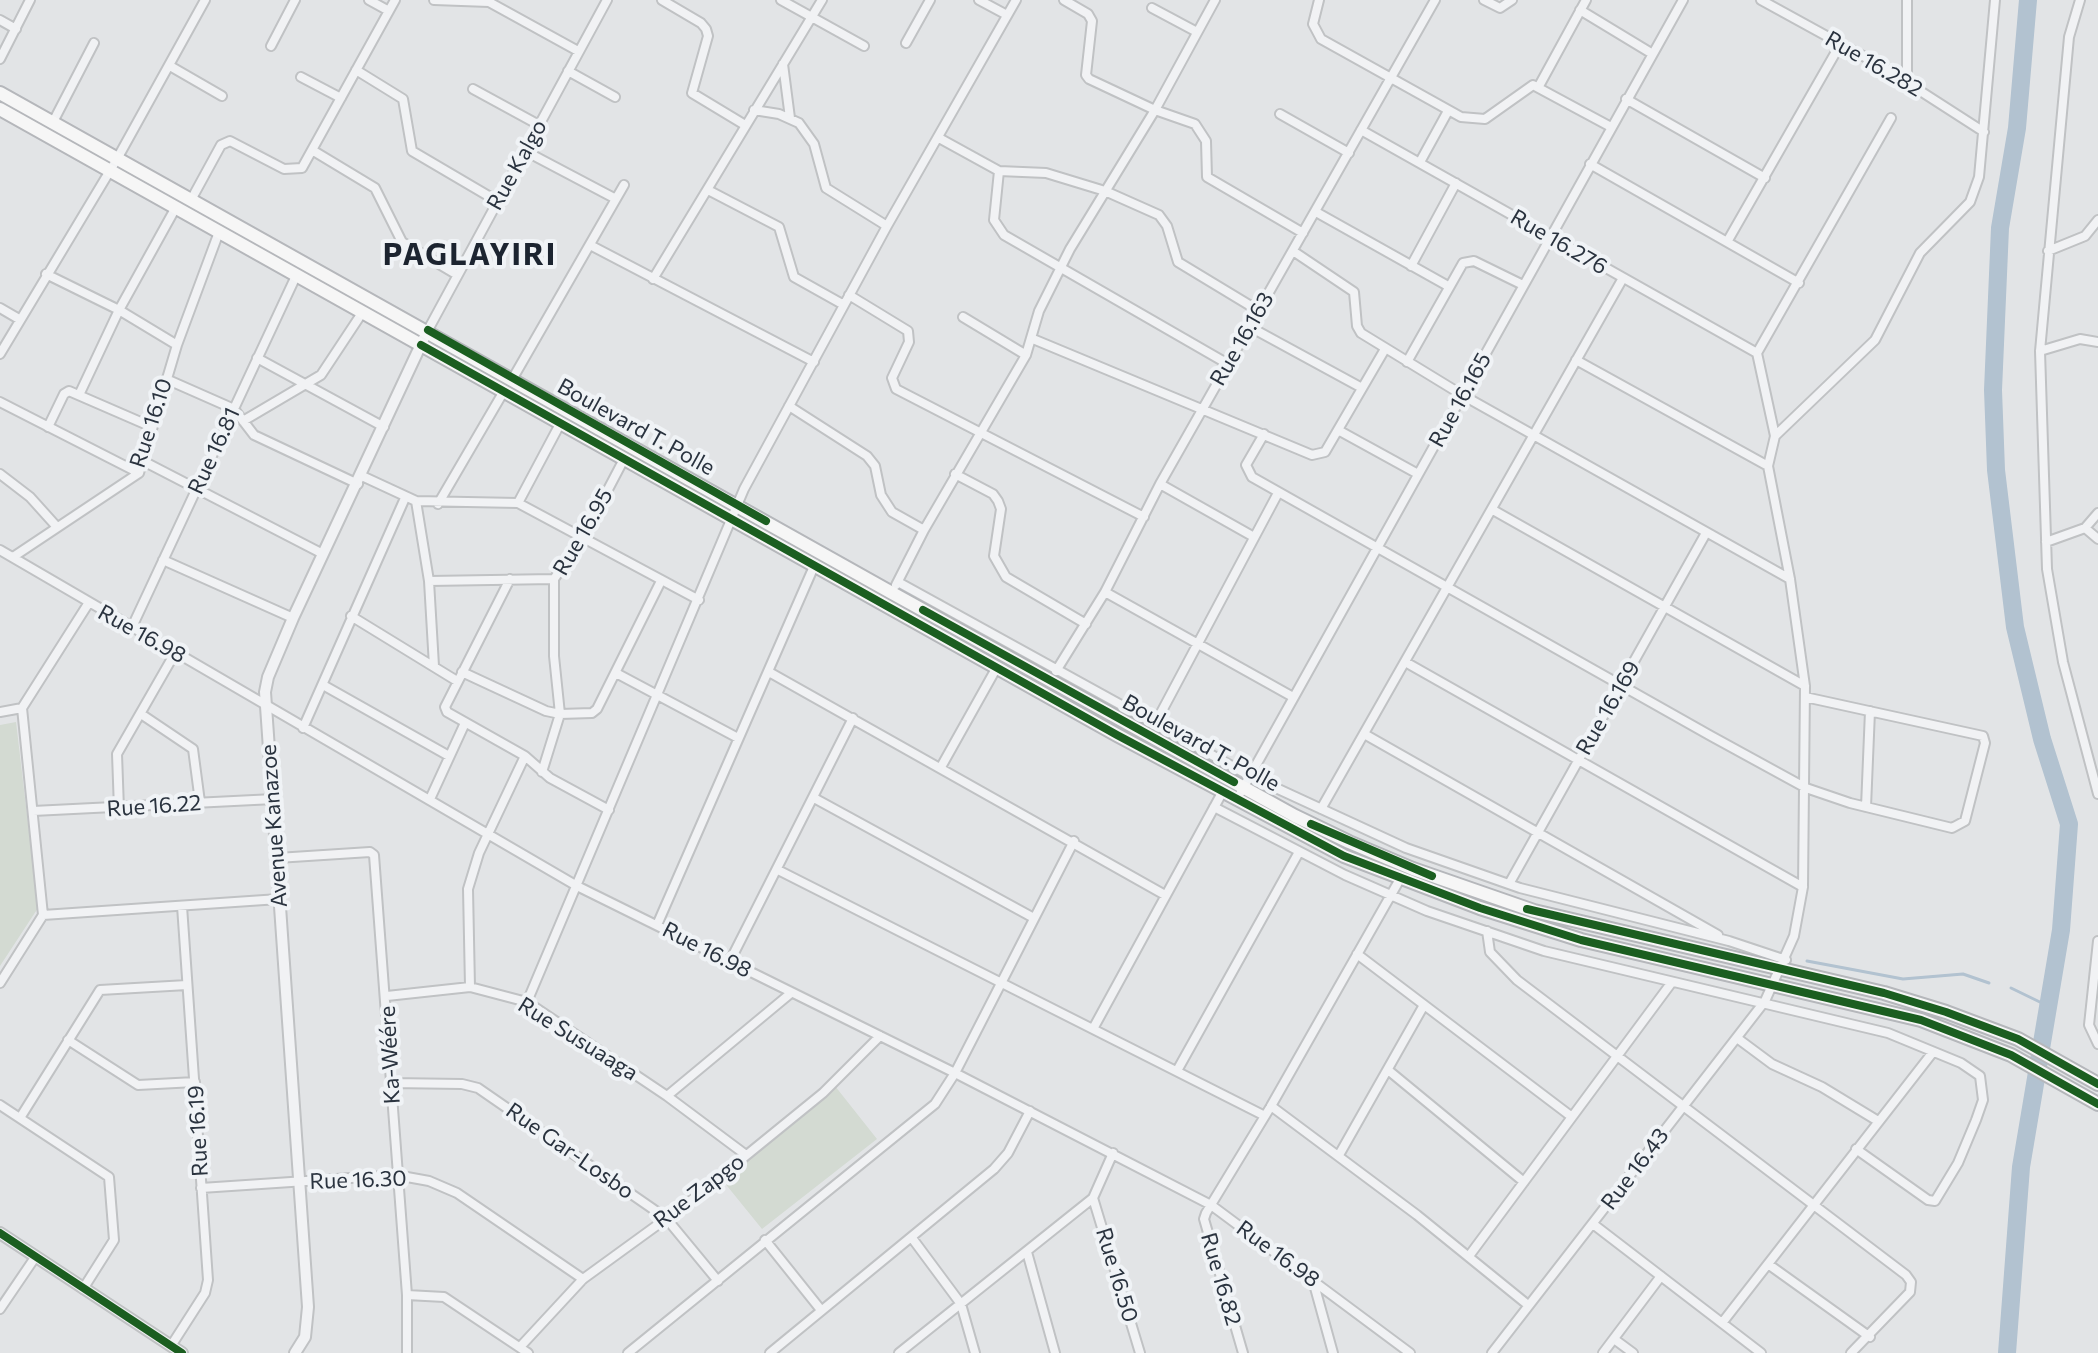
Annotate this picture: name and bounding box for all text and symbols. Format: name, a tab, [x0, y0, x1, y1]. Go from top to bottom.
street label: Rue 16.282	[1821, 26, 1927, 102]
street label: Rue Kalgo	[481, 115, 553, 215]
street label: Rue 16.276	[1506, 204, 1612, 280]
district label: PAGLAYIRI	[383, 237, 557, 273]
street label: Rue 16.163	[1205, 287, 1279, 391]
street label: Rue 16.165	[1423, 348, 1497, 452]
street label: Boulevard T. Polle	[553, 373, 719, 481]
street label: Rue 16.10	[124, 375, 178, 471]
street label: Rue 16.81	[182, 403, 246, 499]
street label: Rue 16.95	[548, 484, 618, 580]
street label: Rue 16.98	[93, 599, 191, 669]
street label: Rue 16.169	[1570, 656, 1646, 760]
street label: Boulevard T. Polle	[1118, 689, 1284, 797]
street label: Avenue Kanazoe	[255, 743, 293, 909]
street label: Rue 16.22	[106, 790, 202, 822]
street label: Rue 16.98	[658, 916, 756, 984]
street label: Rue Susuaaga	[513, 992, 643, 1086]
street label: Ka-Wéére	[374, 1005, 406, 1105]
street label: Rue 16.19	[182, 1085, 214, 1177]
street label: Rue Gar-Losbo	[501, 1097, 639, 1205]
street label: Rue 16.43	[1596, 1123, 1674, 1215]
street label: Rue Zapgo	[648, 1148, 750, 1234]
street label: Rue 16.30	[309, 1165, 407, 1195]
street label: Rue 16.98	[1231, 1215, 1325, 1293]
street label: Rue 16.50	[1090, 1225, 1144, 1325]
street label: Rue 16.82	[1195, 1230, 1247, 1328]

